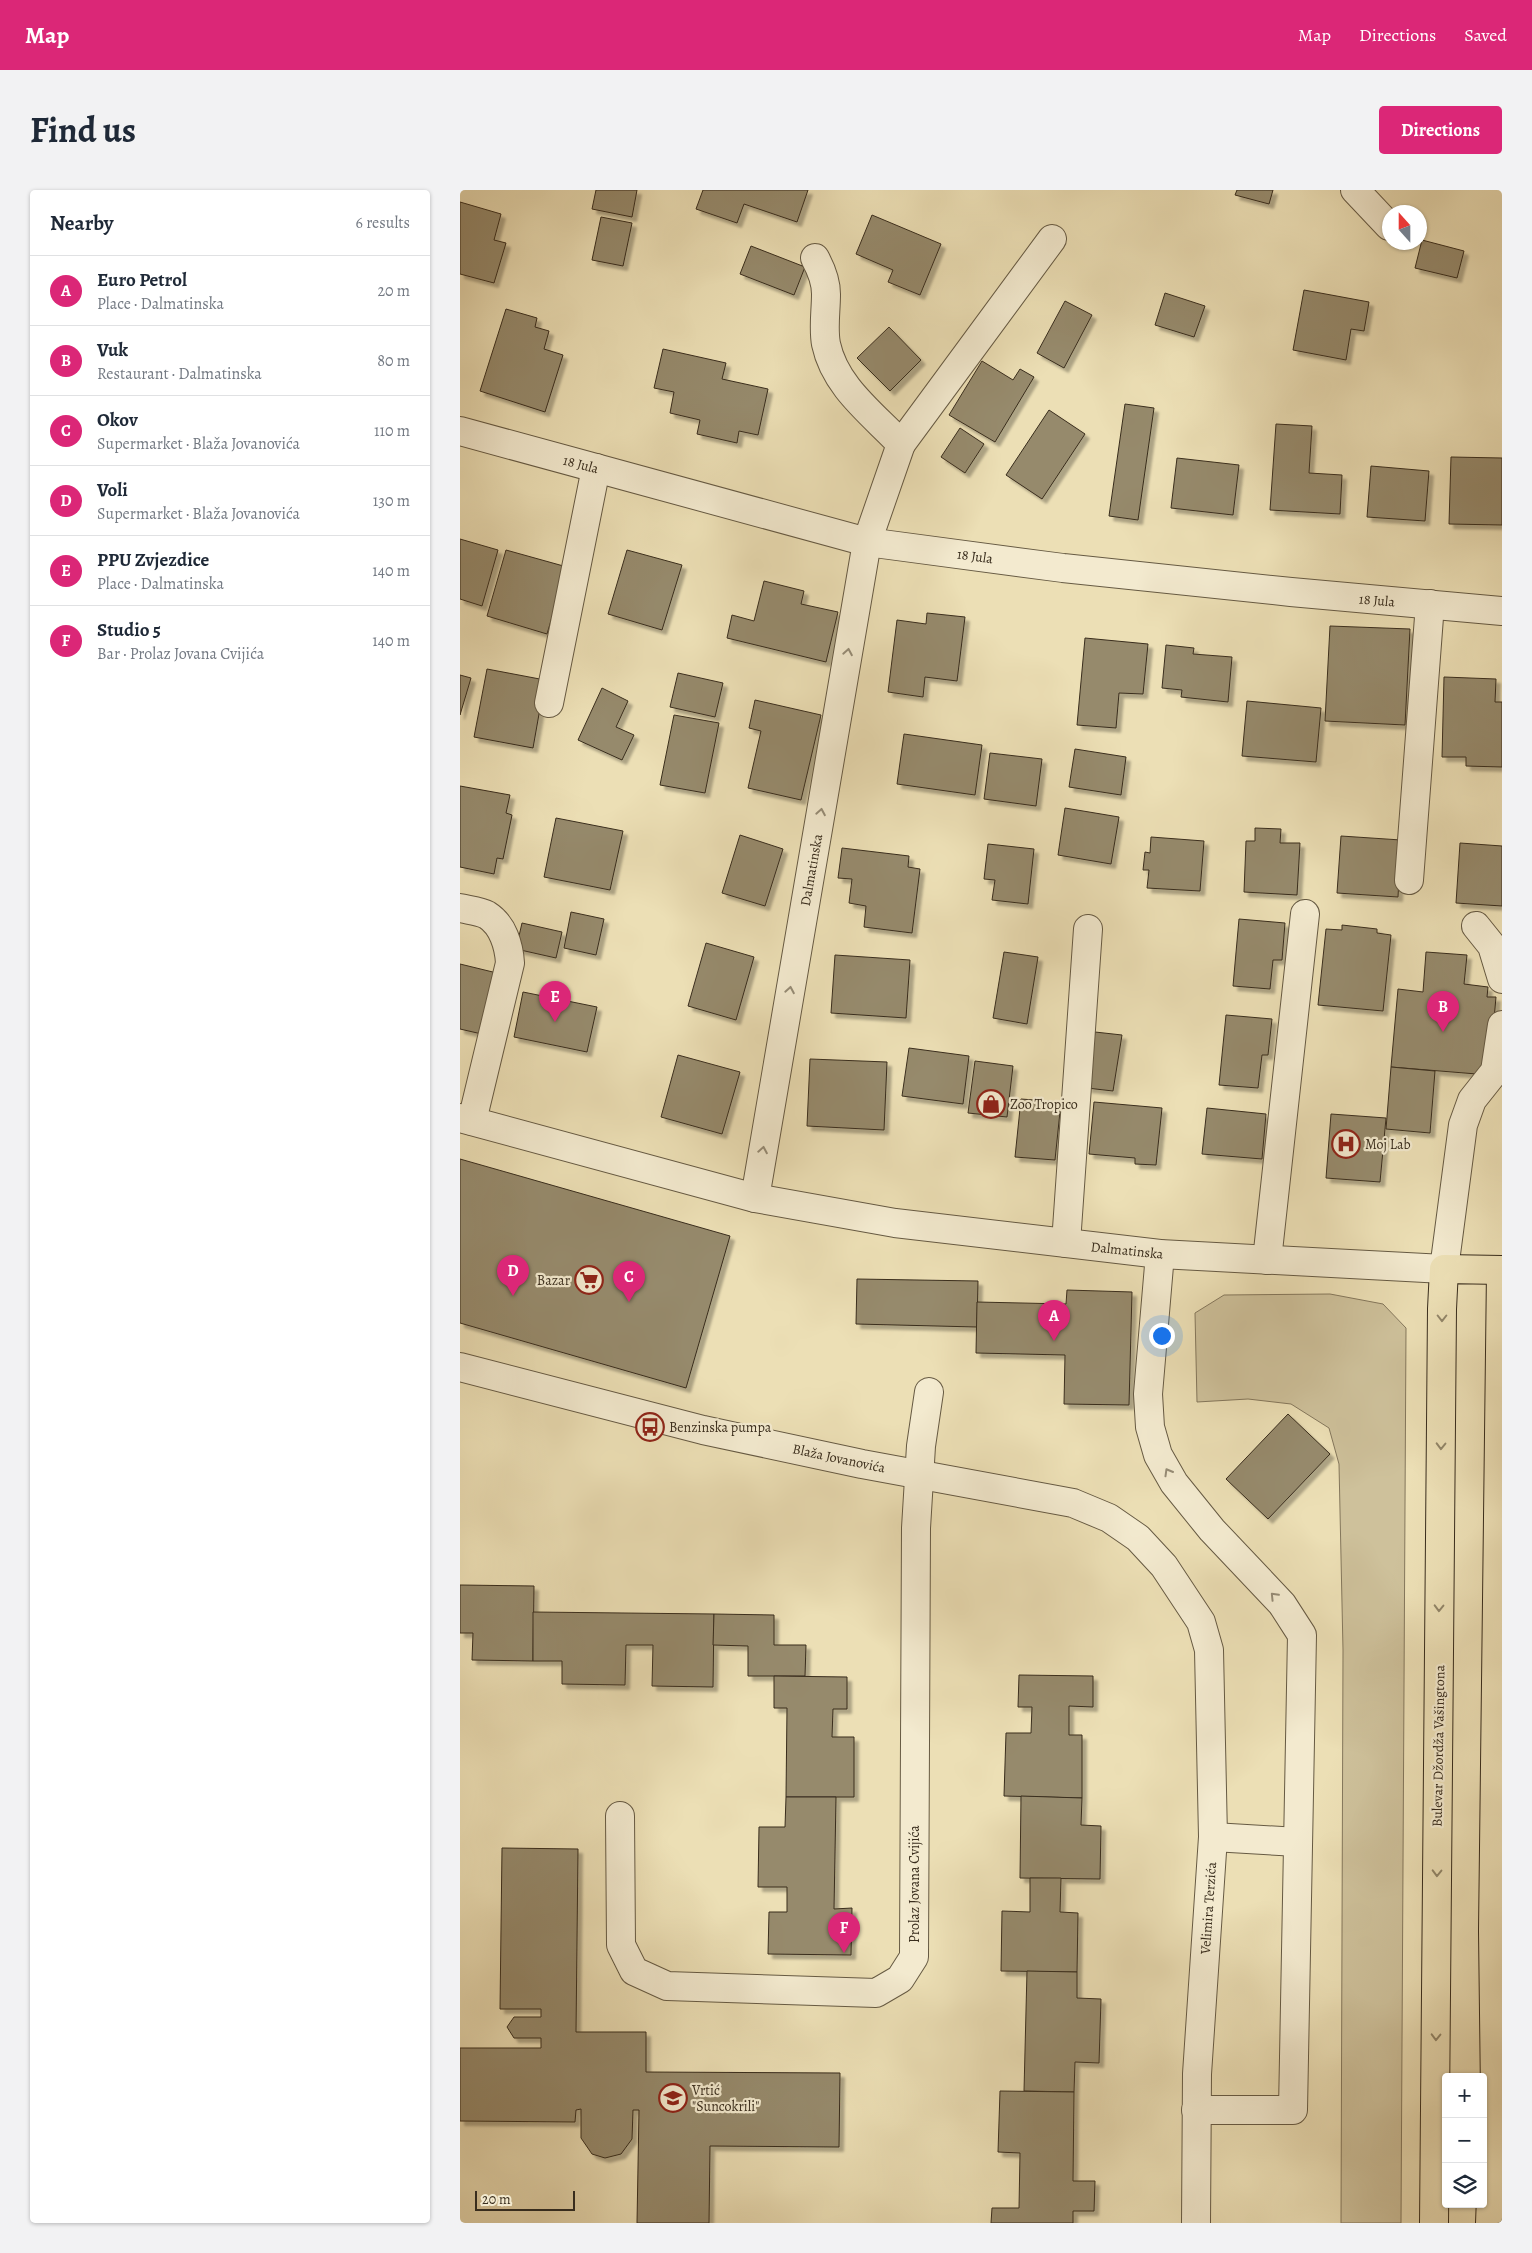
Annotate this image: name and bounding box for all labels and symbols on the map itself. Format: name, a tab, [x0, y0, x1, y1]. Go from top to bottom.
north arrow	[1382, 205, 1427, 250]
street label: 18 Jula	[561, 451, 601, 478]
street label: 18 Jula	[956, 545, 995, 568]
street label: 18 Jula	[1358, 589, 1396, 612]
one-way arrow	[842, 648, 852, 657]
one-way arrow	[815, 808, 825, 817]
street label: Dalmatinska	[796, 832, 827, 908]
pin: E	[539, 981, 571, 1022]
one-way arrow	[785, 986, 795, 994]
pin: B	[1427, 991, 1459, 1032]
shop icon: Zoo Tropico	[976, 1089, 1006, 1119]
place label: Zoo Tropico	[1010, 1095, 1078, 1114]
hospital icon: Moj Lab	[1331, 1129, 1361, 1159]
place label: Moj Lab	[1365, 1135, 1411, 1154]
one-way arrow	[758, 1146, 768, 1155]
street label: Dalmatinska	[1090, 1237, 1165, 1264]
pin: D	[497, 1255, 529, 1296]
pin: C	[613, 1261, 645, 1302]
supermarket icon: Bazar	[574, 1265, 604, 1295]
place label: Bazar	[537, 1271, 571, 1290]
pin: A	[1038, 1300, 1070, 1341]
one-way arrow	[1437, 1314, 1447, 1322]
your location	[1149, 1323, 1175, 1349]
bus stop icon: Benzinska pumpa	[635, 1412, 665, 1442]
place label: Benzinska pumpa	[669, 1418, 772, 1437]
street label: Blaža Jovanovića	[791, 1439, 887, 1478]
one-way arrow	[1436, 1442, 1446, 1450]
one-way arrow	[1164, 1469, 1174, 1478]
one-way arrow	[1270, 1592, 1279, 1601]
one-way arrow	[1434, 1605, 1445, 1613]
street label: Bulevar Džordža Vašingtona	[1428, 1664, 1449, 1827]
street label: Prolaz Jovana Cvijića	[905, 1825, 924, 1943]
street label: Velimira Terzića	[1196, 1861, 1221, 1956]
one-way arrow	[1432, 1869, 1442, 1877]
pin: F	[828, 1912, 860, 1953]
one-way arrow	[1431, 2033, 1441, 2041]
place label: Vrtić "Suncokrili"	[691, 2081, 759, 2116]
school or university icon: Vrtić "Suncokrili"	[658, 2083, 688, 2113]
scale bar	[475, 2188, 575, 2211]

